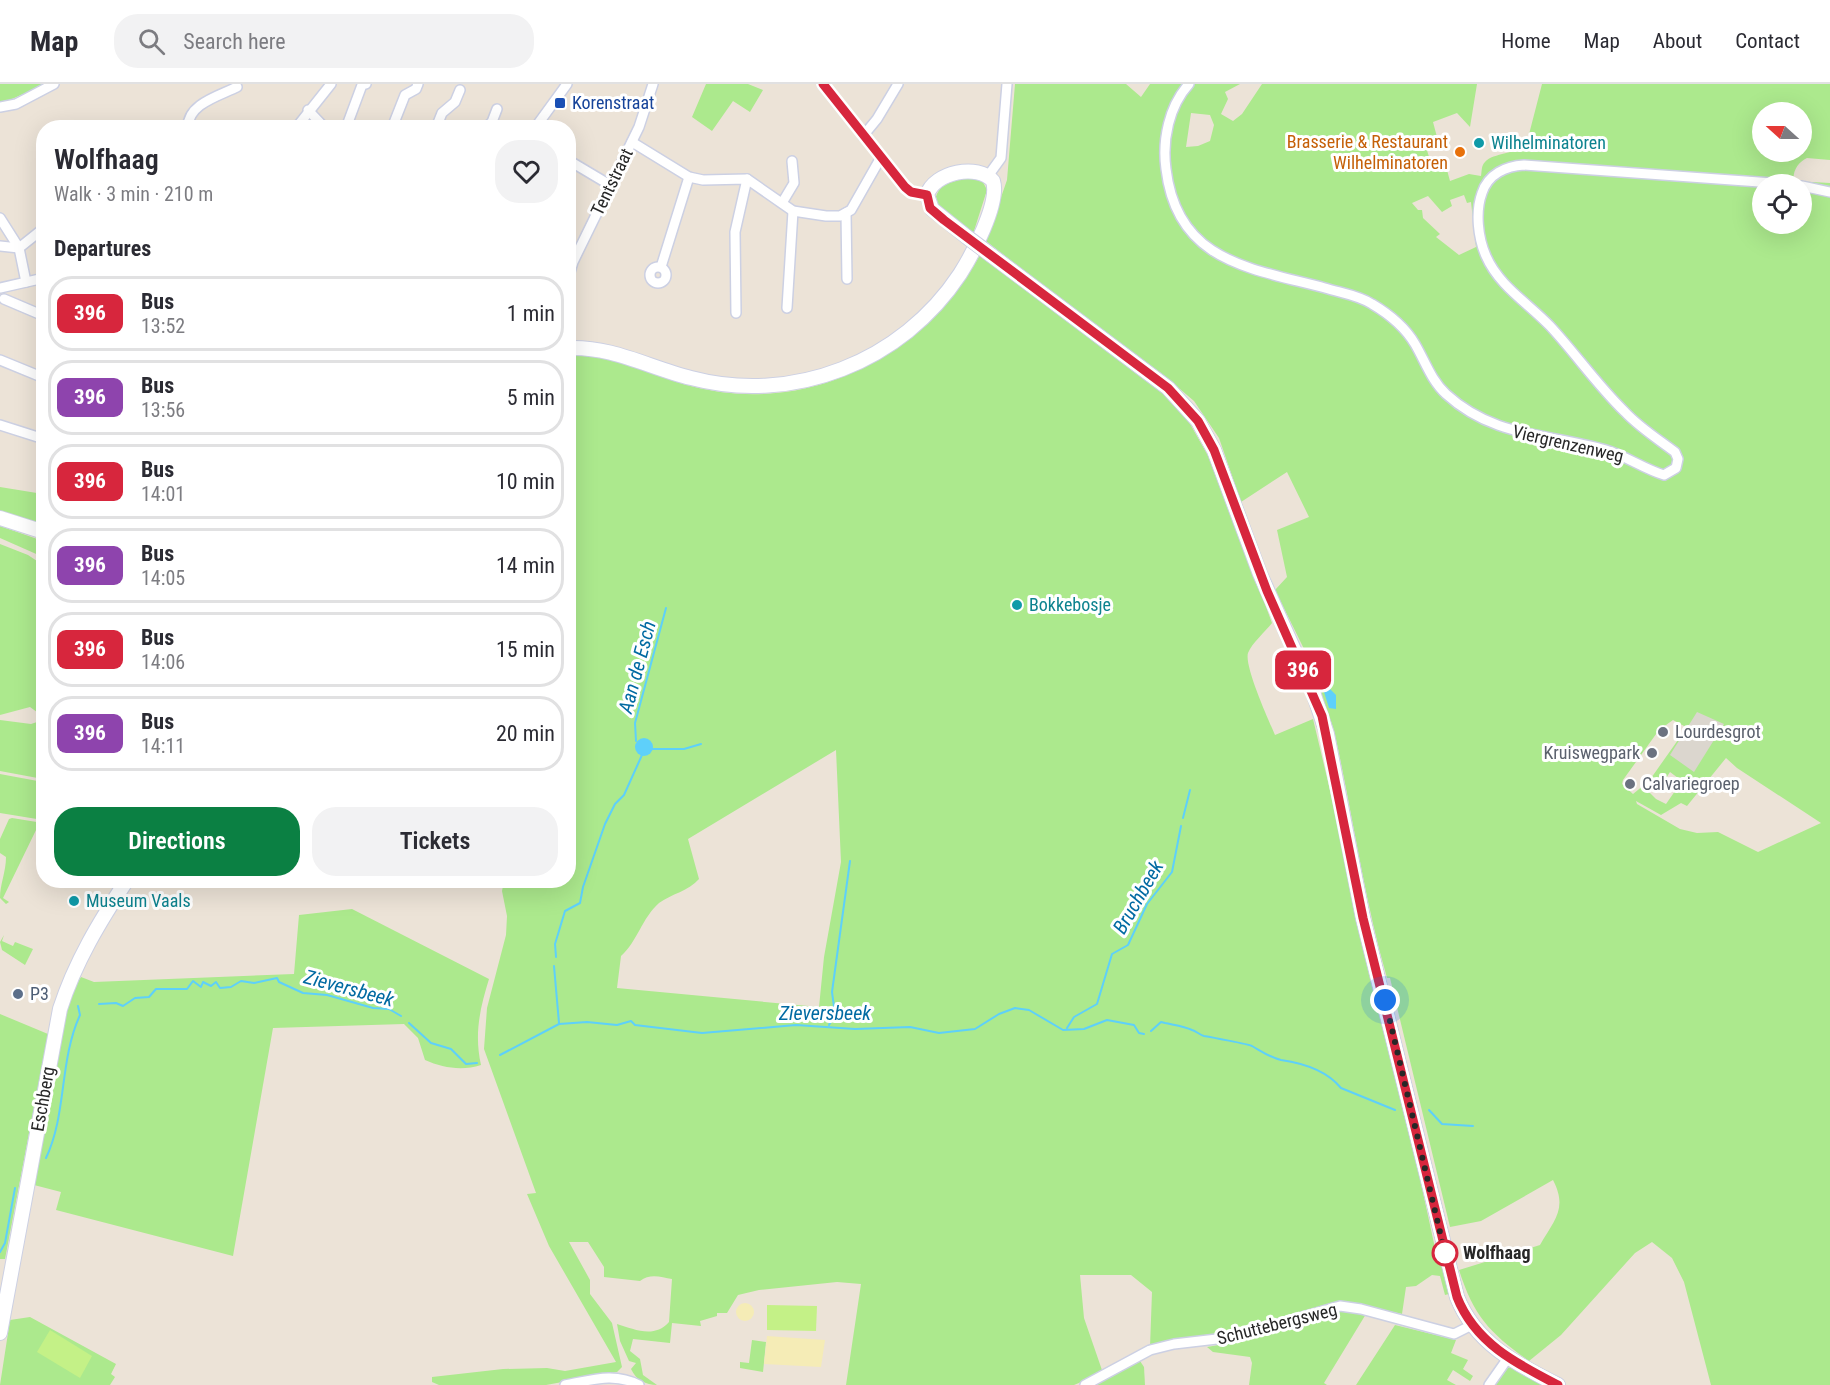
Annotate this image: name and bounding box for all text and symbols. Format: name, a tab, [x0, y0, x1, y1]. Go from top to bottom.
search box	[114, 14, 534, 68]
text: Map	[30, 25, 78, 58]
icon: search	[135, 25, 168, 58]
text: Search here	[183, 29, 286, 54]
text: Home	[1501, 29, 1551, 53]
text: Map	[1584, 29, 1620, 53]
text: About	[1653, 29, 1702, 53]
text: Contact	[1735, 29, 1800, 53]
place label: Korenstraat	[572, 92, 654, 113]
marker: Korenstraat	[553, 96, 567, 110]
north arrow	[1752, 102, 1812, 162]
map controls	[1752, 102, 1812, 234]
place label: Brasserie & Restaurant Wilhelminatoren	[1287, 131, 1448, 173]
place label: Wilhelminatoren	[1491, 132, 1606, 153]
marker: Wilhelminatoren	[1472, 136, 1486, 150]
button: heart	[495, 140, 558, 203]
text: Wolfhaag	[54, 143, 159, 176]
street label: Tentstraat	[586, 145, 637, 219]
marker: Brasserie & Restaurant Wilhelminatoren	[1453, 145, 1467, 159]
button: locate	[1752, 174, 1812, 234]
text: Walk · 3 min · 210 m	[54, 182, 213, 206]
text: Departures	[54, 236, 151, 261]
text: Bus	[141, 289, 174, 314]
text: 396	[74, 301, 106, 325]
text: 1 min	[507, 301, 555, 326]
text: 13:52	[141, 314, 185, 338]
text: Bus	[141, 373, 174, 398]
text: 396	[74, 385, 106, 409]
text: 5 min	[507, 385, 555, 410]
text: 13:56	[141, 398, 185, 422]
street label: Viergrenzenweg	[1511, 421, 1626, 466]
text: Bus	[141, 457, 174, 482]
text: 396	[74, 469, 106, 493]
text: 10 min	[496, 469, 555, 494]
text: 14:01	[141, 482, 185, 506]
text: Bus	[141, 541, 174, 566]
text: 396	[74, 553, 106, 577]
text: 14 min	[496, 553, 555, 578]
text: 14:05	[141, 566, 185, 590]
place label: Bokkebosje	[1029, 594, 1111, 615]
marker: Bokkebosje	[1010, 598, 1024, 612]
water label: Aan de Esch	[613, 618, 661, 717]
text: Bus	[141, 625, 174, 650]
text: 396	[74, 637, 106, 661]
text: 15 min	[496, 637, 555, 662]
text: 14:06	[141, 650, 185, 674]
line badge: 396	[1268, 650, 1338, 690]
text: 396	[1287, 658, 1319, 682]
text: Bus	[141, 709, 174, 734]
text: 396	[74, 721, 106, 745]
text: 20 min	[496, 721, 555, 746]
place label: Lourdesgrot	[1675, 721, 1761, 742]
marker: Lourdesgrot	[1656, 725, 1670, 739]
text: 14:11	[141, 734, 185, 758]
place label: Kruiswegpark	[1544, 742, 1640, 763]
marker: Kruiswegpark	[1645, 746, 1659, 760]
place label: Calvariegroep	[1642, 773, 1740, 794]
marker: Calvariegroep	[1623, 777, 1637, 791]
button: Directions	[54, 807, 300, 876]
button: Tickets	[312, 807, 558, 876]
water label: Bruchbeek	[1107, 855, 1169, 938]
place label: Museum Vaals	[86, 890, 191, 911]
marker: Museum Vaals	[67, 894, 81, 908]
water label: Zieversbeek	[300, 964, 398, 1012]
place label: P3	[30, 983, 49, 1004]
your location	[1370, 985, 1400, 1015]
marker: P3	[11, 987, 25, 1001]
water label: Zieversbeek	[778, 1001, 872, 1025]
street label: Eschberg	[26, 1065, 59, 1133]
marker: Wolfhaag	[1432, 1240, 1458, 1266]
place label: Wolfhaag	[1463, 1242, 1531, 1263]
street label: Schuttebergsweg	[1215, 1298, 1339, 1349]

